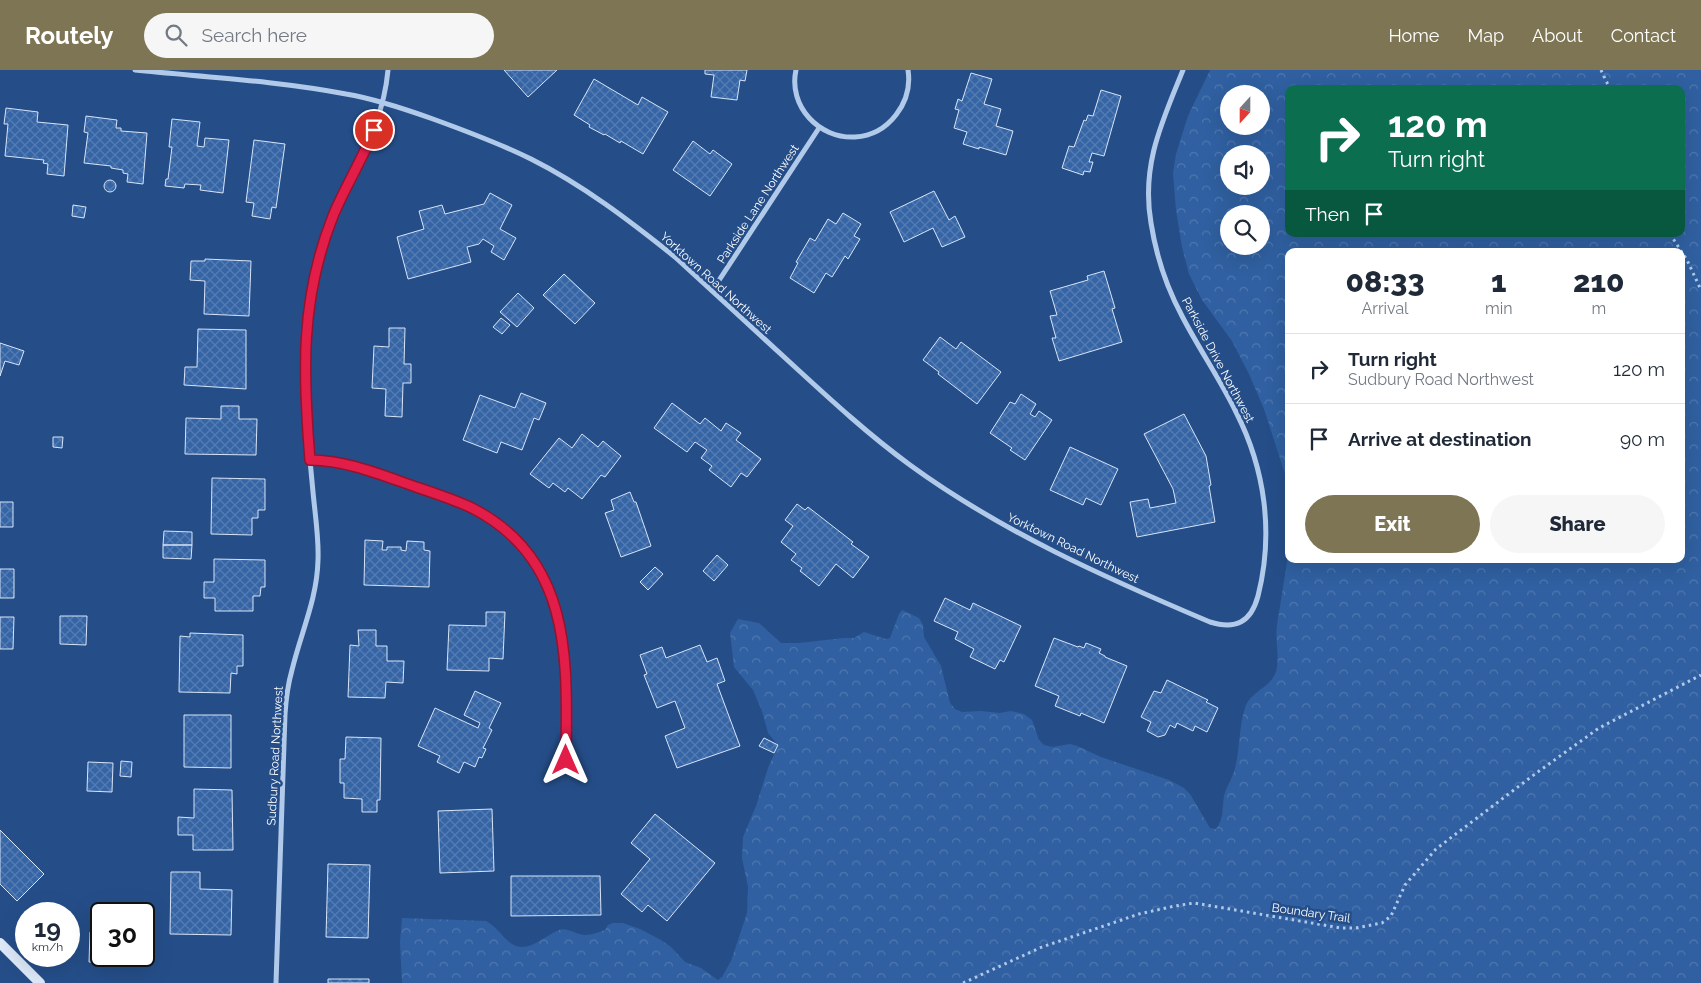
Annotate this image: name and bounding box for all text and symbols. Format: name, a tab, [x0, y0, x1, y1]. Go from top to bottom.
search box	[144, 13, 494, 58]
text: Routely	[25, 21, 114, 50]
icon: search	[162, 21, 190, 49]
text: Search here	[202, 24, 307, 46]
text: Home	[1388, 25, 1439, 46]
text: Map	[1467, 25, 1504, 46]
text: About	[1532, 25, 1583, 46]
text: Contact	[1611, 25, 1676, 46]
north arrow	[1220, 85, 1270, 135]
map controls	[1220, 85, 1270, 255]
text: 120 m	[1388, 104, 1488, 145]
icon: right	[1305, 105, 1370, 170]
pin	[353, 109, 395, 151]
icon: arrive	[360, 116, 388, 144]
street label: Parkside Lane Northwest	[714, 142, 802, 266]
button: sound	[1220, 145, 1270, 195]
text: Turn right	[1388, 146, 1485, 172]
icon: arrive	[1360, 200, 1388, 228]
text: Then	[1305, 203, 1350, 225]
button: search	[1220, 205, 1270, 255]
street label: Yorktown Road Northwest	[658, 229, 774, 337]
text: 08:33	[1346, 264, 1425, 299]
text: 1	[1491, 264, 1507, 299]
text: 210	[1573, 264, 1624, 299]
street label: Parkside Drive Northwest	[1179, 295, 1257, 425]
text: Arrival	[1362, 299, 1408, 318]
text: min	[1485, 299, 1513, 318]
text: m	[1591, 299, 1606, 318]
text: Turn right	[1348, 348, 1437, 370]
icon: right	[1305, 355, 1333, 383]
text: 120 m	[1613, 358, 1665, 380]
text: Sudbury Road Northwest	[1348, 370, 1534, 389]
icon: arrive	[1305, 425, 1333, 453]
text: Arrive at destination	[1348, 428, 1532, 450]
text: 90 m	[1620, 428, 1665, 450]
button: Exit	[1305, 495, 1480, 553]
button: Share	[1490, 495, 1665, 553]
street label: Yorktown Road Northwest	[1005, 510, 1141, 586]
street label: Sudbury Road Northwest	[264, 686, 286, 826]
position arrow	[539, 733, 591, 785]
street label: Boundary Trail	[1271, 901, 1352, 926]
speed limit sign: 30	[90, 902, 155, 967]
text: 19	[34, 913, 61, 943]
text: km/h	[32, 940, 63, 954]

